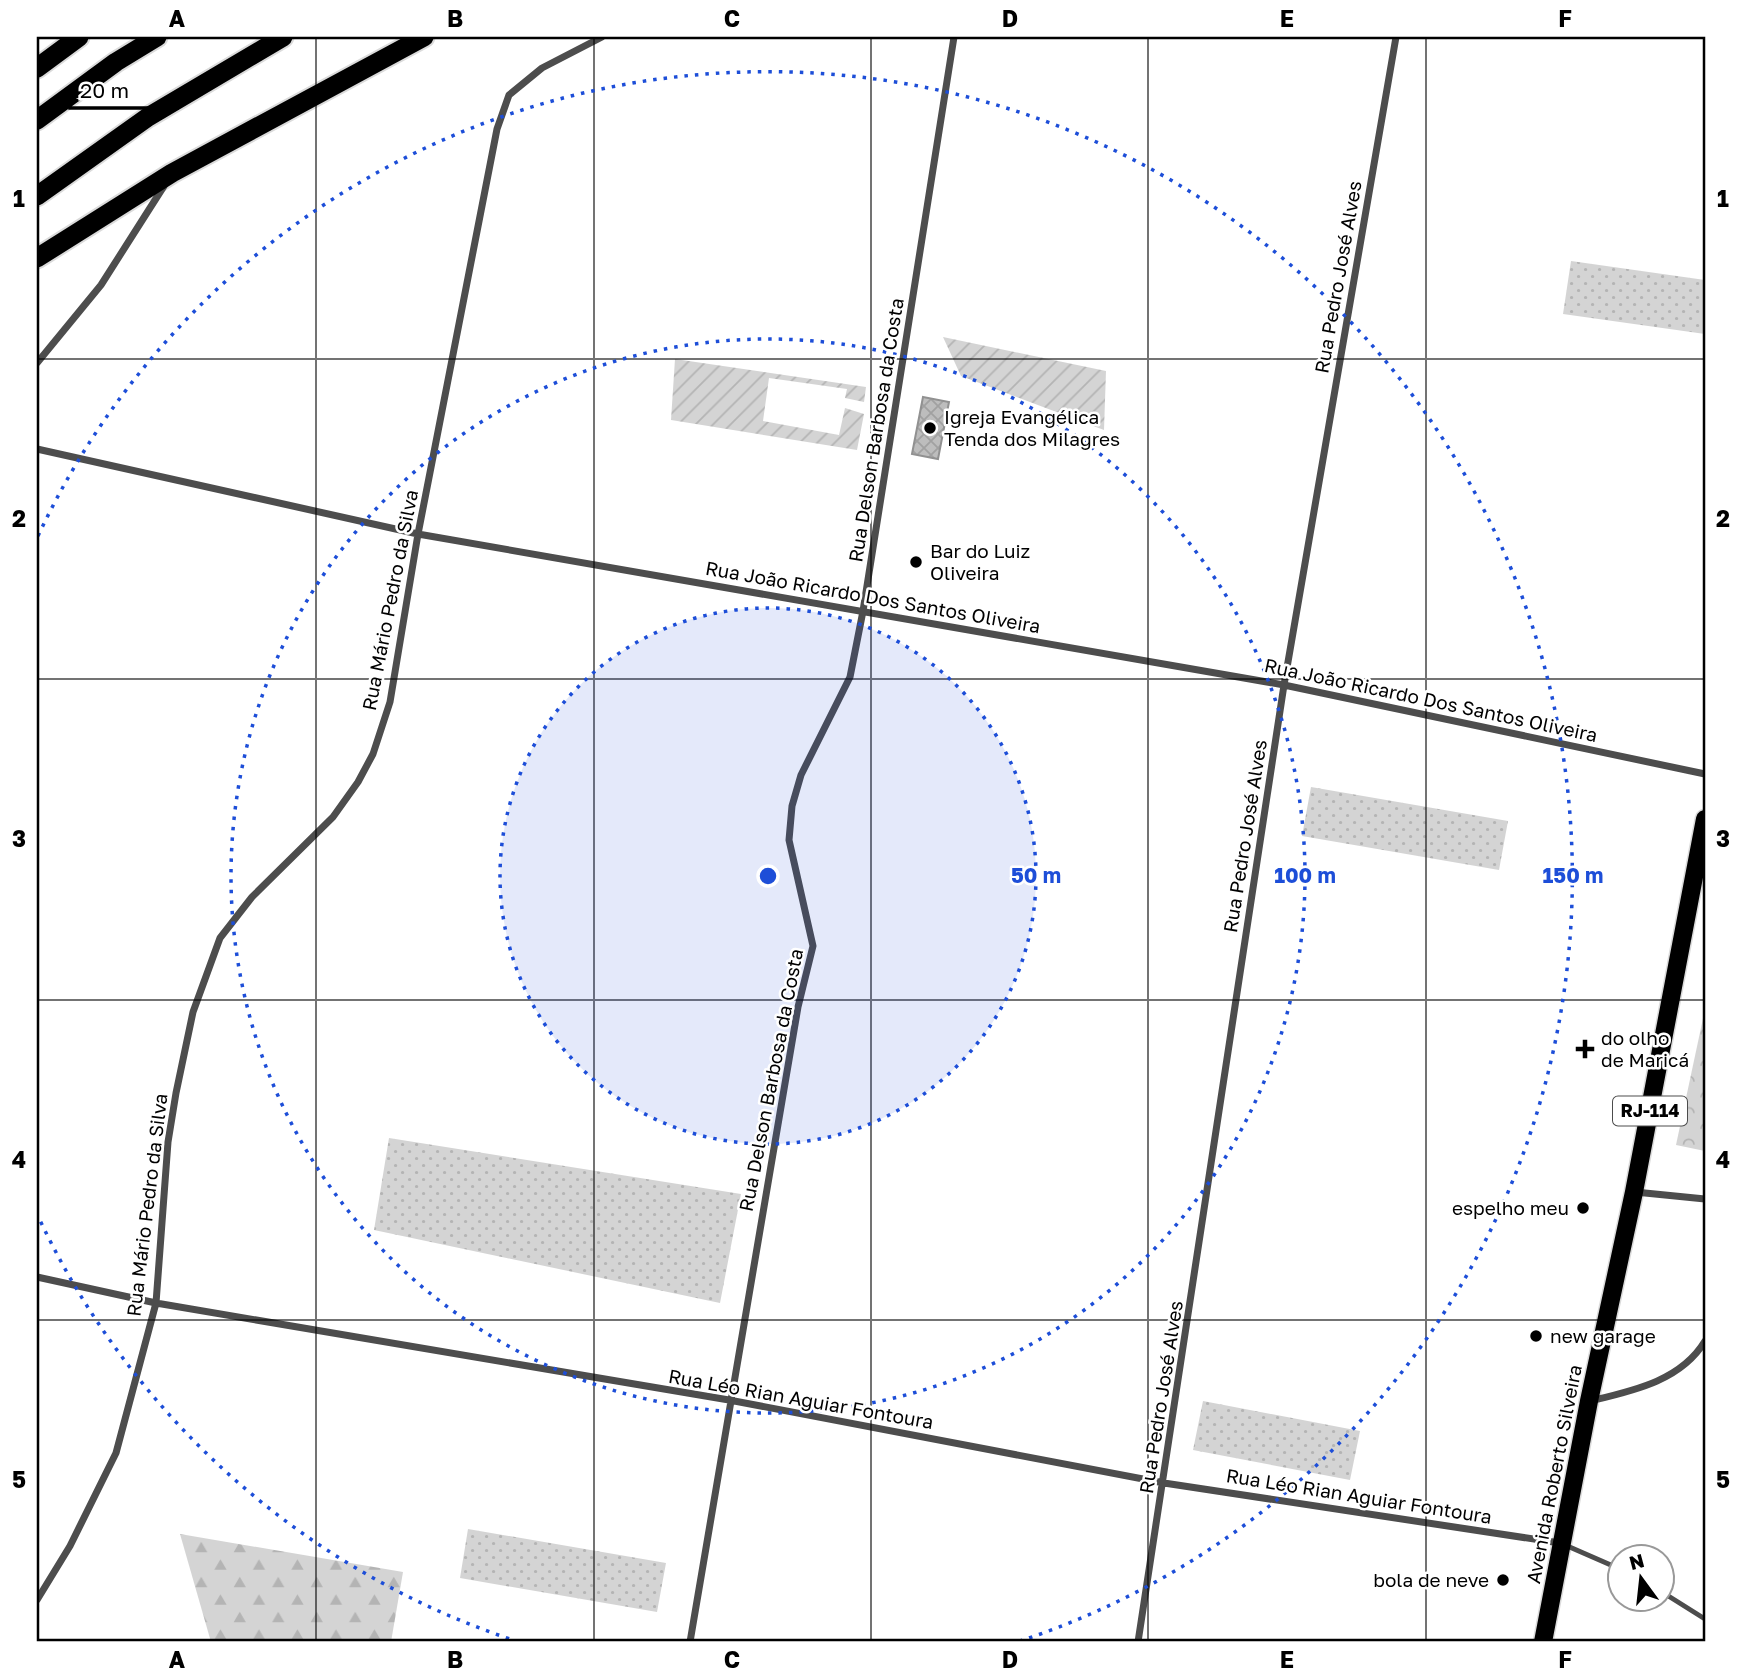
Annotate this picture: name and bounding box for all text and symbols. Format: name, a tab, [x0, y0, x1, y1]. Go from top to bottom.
text: A	[169, 4, 186, 32]
text: B	[447, 4, 463, 32]
text: C	[724, 4, 740, 32]
text: D	[1002, 4, 1018, 32]
text: E	[1280, 4, 1294, 32]
text: F	[1558, 4, 1572, 32]
scale bar	[70, 66, 177, 110]
text: 20 m	[80, 77, 129, 103]
street label: Rua Pedro José Alves	[1309, 179, 1366, 375]
text: 1	[13, 184, 25, 212]
text: 1	[1717, 184, 1729, 212]
street label: Rua Delson Barbosa da Costa	[843, 296, 908, 564]
place label: Igreja Evangélica Tenda dos Milagres	[944, 405, 1120, 450]
marker: Igreja Evangélica Tenda dos Milagres	[922, 420, 938, 436]
street label: Rua Mário Pedro da Silva	[357, 488, 422, 712]
text: 2	[12, 504, 26, 532]
text: 2	[1716, 504, 1730, 532]
place label: Bar do Luiz Oliveira	[930, 539, 1030, 584]
marker: Bar do Luiz Oliveira	[908, 554, 924, 570]
street label: Rua João Ricardo Dos Santos Oliveira	[704, 556, 1042, 637]
street label: Rua João Ricardo Dos Santos Oliveira	[1263, 653, 1600, 746]
street label: Rua Pedro José Alves	[1218, 738, 1271, 934]
text: 3	[12, 824, 26, 852]
text: 3	[1716, 824, 1730, 852]
text: 50 m	[1011, 862, 1061, 888]
text: 100 m	[1274, 862, 1336, 888]
text: 150 m	[1543, 862, 1603, 888]
centre of rings	[756, 864, 780, 888]
street label: Rua Delson Barbosa da Costa	[734, 947, 807, 1213]
place label: do olho de Maricá	[1601, 1026, 1689, 1071]
marker: do olho de Maricá	[1575, 1039, 1595, 1059]
street label: Rua Mário Pedro da Silva	[121, 1092, 172, 1318]
road number: RJ-114	[1613, 1096, 1687, 1126]
text: 4	[12, 1145, 26, 1173]
text: 4	[1716, 1145, 1730, 1173]
place label: espelho meu	[1452, 1196, 1569, 1219]
marker: espelho meu	[1575, 1200, 1591, 1216]
street label: Rua Pedro José Alves	[1134, 1299, 1187, 1495]
place label: new garage	[1550, 1324, 1656, 1347]
marker: new garage	[1528, 1328, 1544, 1344]
street label: Avenida Roberto Silveira	[1521, 1363, 1586, 1585]
street label: Rua Léo Rian Aguiar Fontoura	[667, 1364, 935, 1433]
street label: Rua Léo Rian Aguiar Fontoura	[1225, 1463, 1494, 1528]
text: 5	[12, 1465, 26, 1493]
text: 5	[1716, 1465, 1730, 1493]
north arrow	[1606, 1542, 1676, 1612]
text: N	[1627, 1548, 1646, 1574]
place label: bola de neve	[1373, 1568, 1489, 1591]
marker: bola de neve	[1495, 1572, 1511, 1588]
text: A	[169, 1645, 186, 1673]
text: B	[447, 1645, 463, 1673]
text: C	[724, 1645, 740, 1673]
text: D	[1002, 1645, 1018, 1673]
text: E	[1280, 1645, 1294, 1673]
text: F	[1558, 1645, 1572, 1673]

